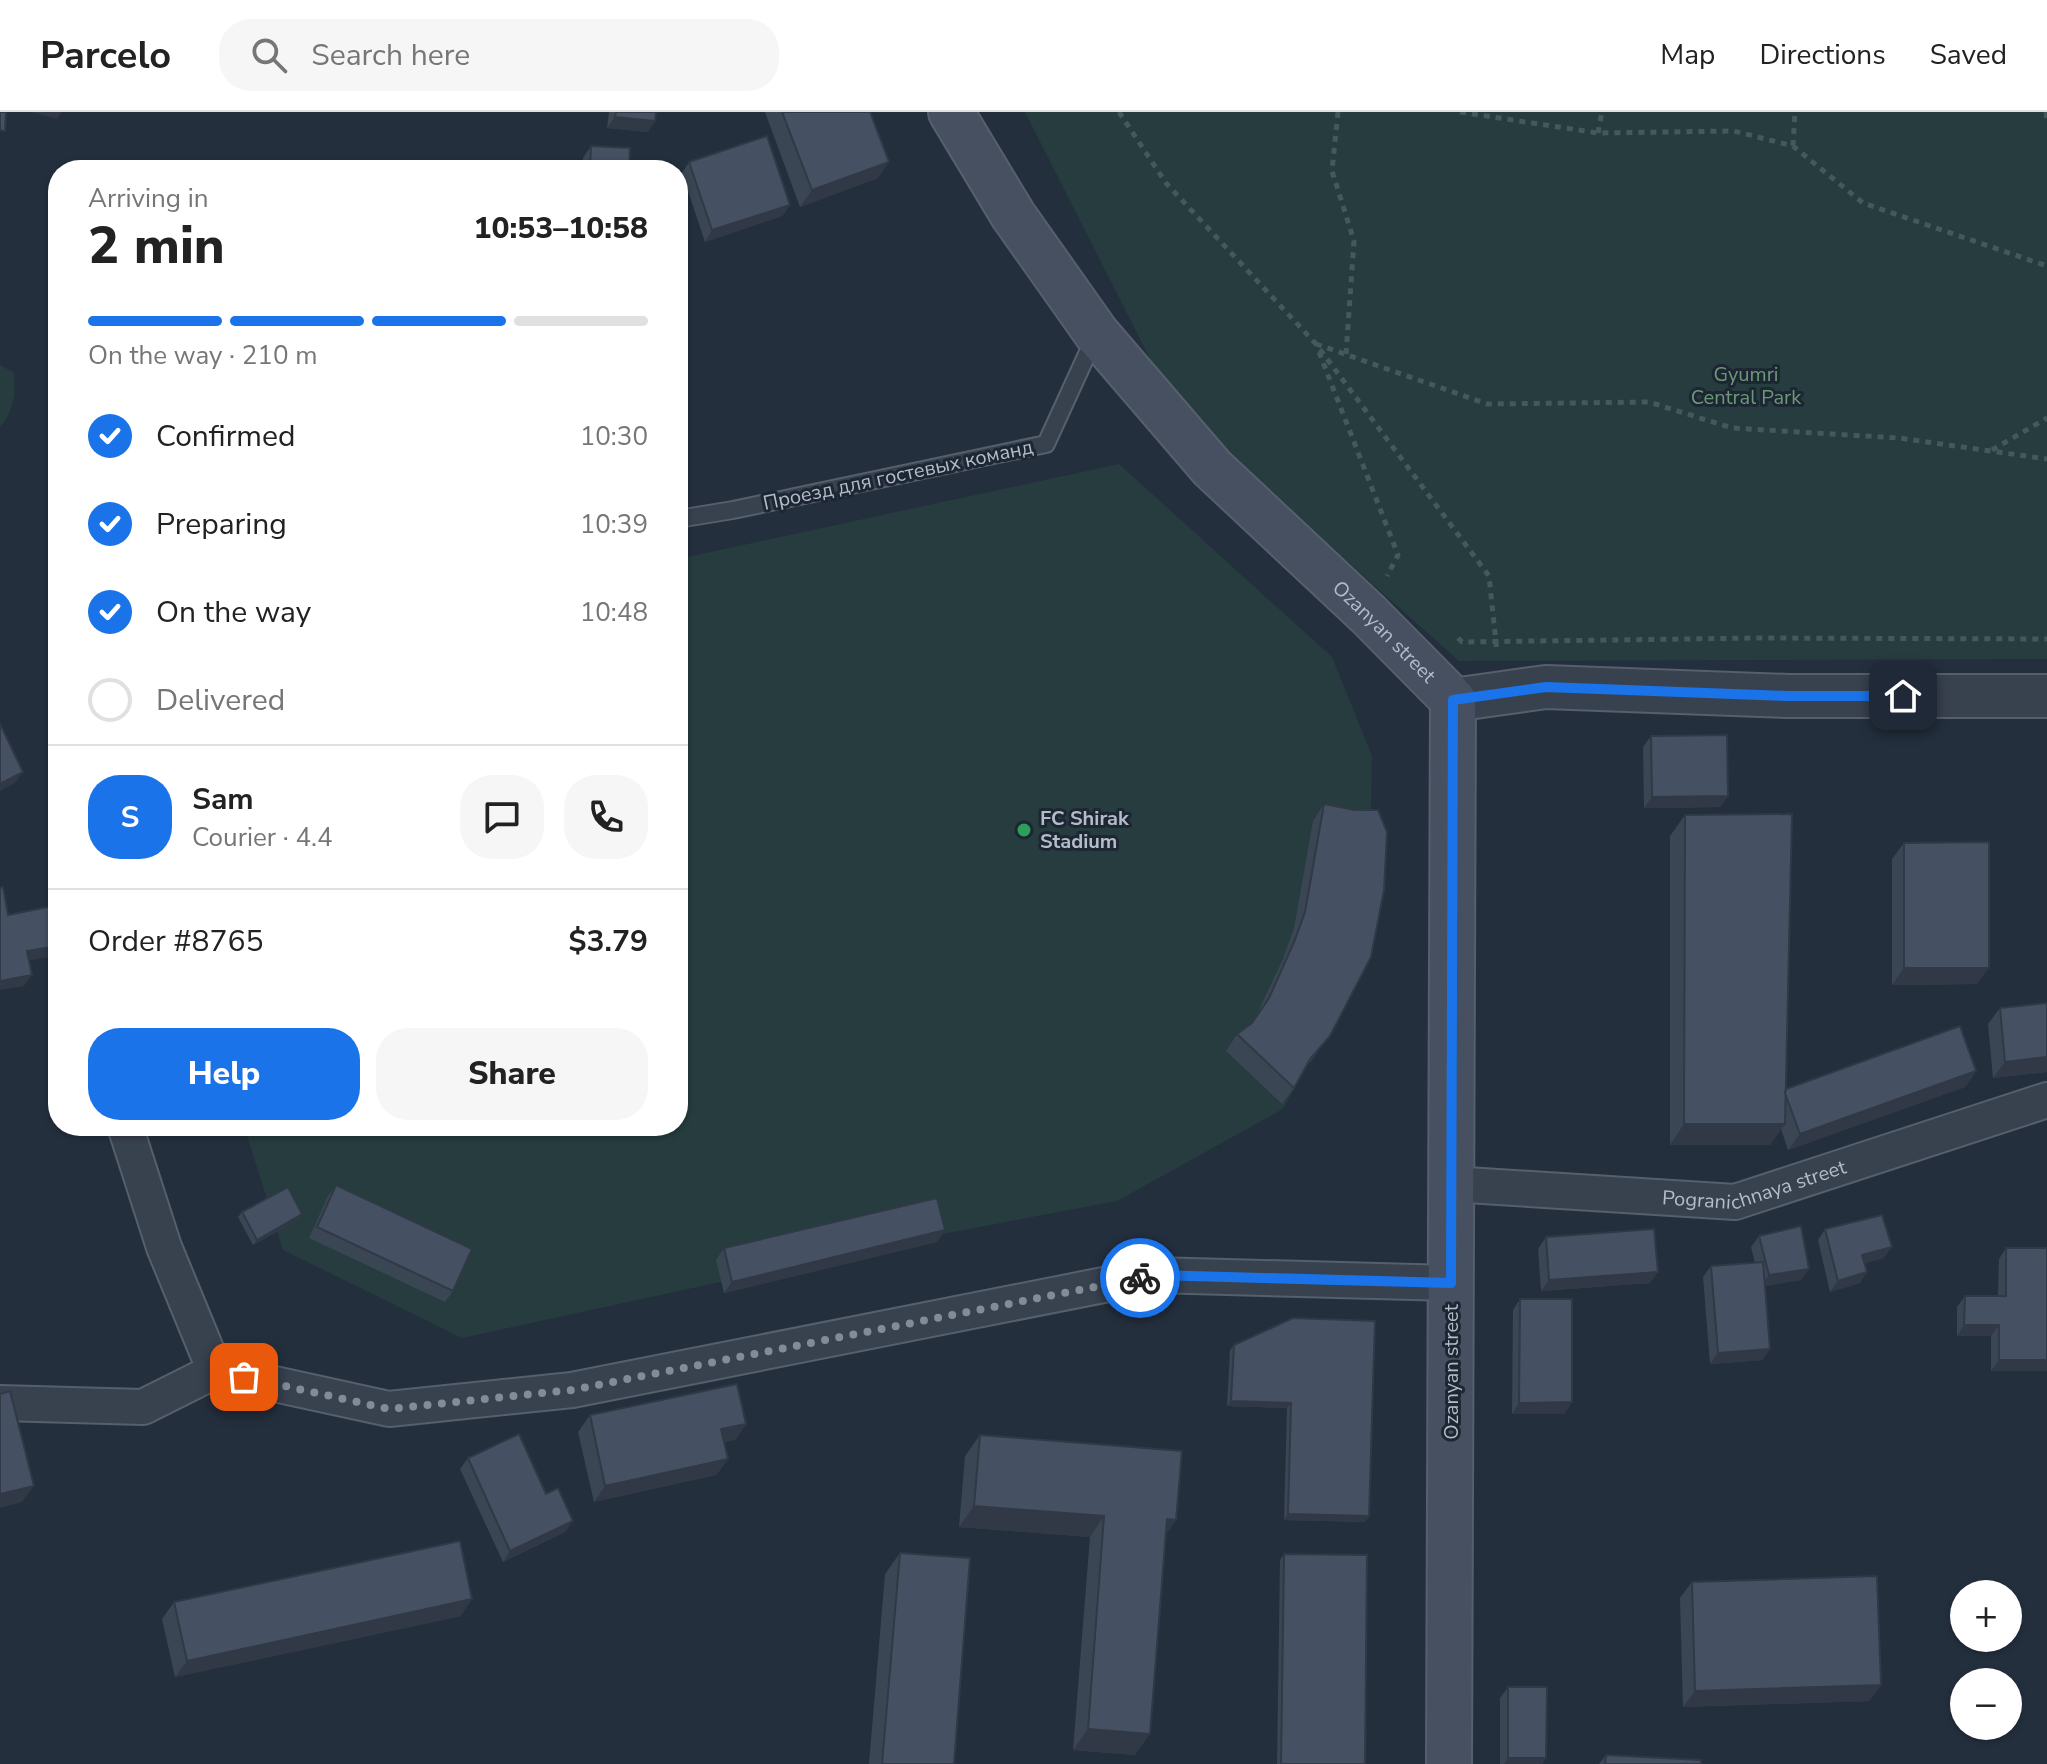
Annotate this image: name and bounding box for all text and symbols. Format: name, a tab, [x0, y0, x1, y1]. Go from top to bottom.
search box	[219, 19, 779, 91]
text: Parcelo	[40, 30, 171, 81]
icon: search	[247, 33, 291, 77]
text: Search here	[311, 35, 470, 76]
text: Map	[1660, 36, 1715, 74]
text: Directions	[1759, 36, 1886, 74]
text: Saved	[1930, 36, 2007, 74]
text: Arriving in	[88, 181, 209, 216]
text: 10:53–10:58	[473, 208, 648, 249]
text: 2 min	[88, 210, 225, 281]
text: On the way · 210 m	[88, 338, 317, 373]
park label: Gyumri Central Park	[1691, 361, 1802, 411]
icon: check	[88, 414, 132, 458]
text: Confirmed	[156, 416, 296, 457]
text: 10:30	[580, 419, 648, 454]
street label: Проезд для гостевых команд	[760, 433, 1036, 517]
icon: check	[88, 502, 132, 546]
text: Preparing	[156, 504, 287, 545]
text: 10:39	[580, 507, 648, 542]
street label: Ozanyan street	[1327, 574, 1443, 689]
icon: check	[88, 590, 132, 634]
text: On the way	[156, 592, 311, 633]
text: 10:48	[580, 595, 648, 630]
pin	[1869, 662, 1937, 730]
icon: home	[1881, 674, 1925, 718]
text: Delivered	[156, 680, 285, 721]
button: chat	[460, 775, 544, 859]
button: phone	[564, 775, 648, 859]
text: Sam	[192, 779, 254, 820]
text: S	[121, 797, 139, 838]
place label: FC Shirak Stadium	[1040, 805, 1130, 855]
text: Courier · 4.4	[192, 820, 333, 855]
marker: FC Shirak Stadium	[1015, 821, 1033, 839]
text: Order #8765	[88, 921, 263, 962]
text: $3.79	[569, 921, 648, 962]
button: Help	[88, 1028, 360, 1120]
button: Share	[376, 1028, 648, 1120]
street label: Pogranichnaya street	[1661, 1153, 1850, 1216]
courier	[1100, 1238, 1180, 1318]
icon: bike	[1118, 1256, 1162, 1300]
street label: Ozanyan street	[1438, 1303, 1465, 1440]
pin	[210, 1343, 278, 1411]
icon: bag	[222, 1355, 266, 1399]
map controls	[1950, 1580, 2022, 1740]
button: +	[1950, 1580, 2022, 1652]
button: −	[1950, 1668, 2022, 1740]

